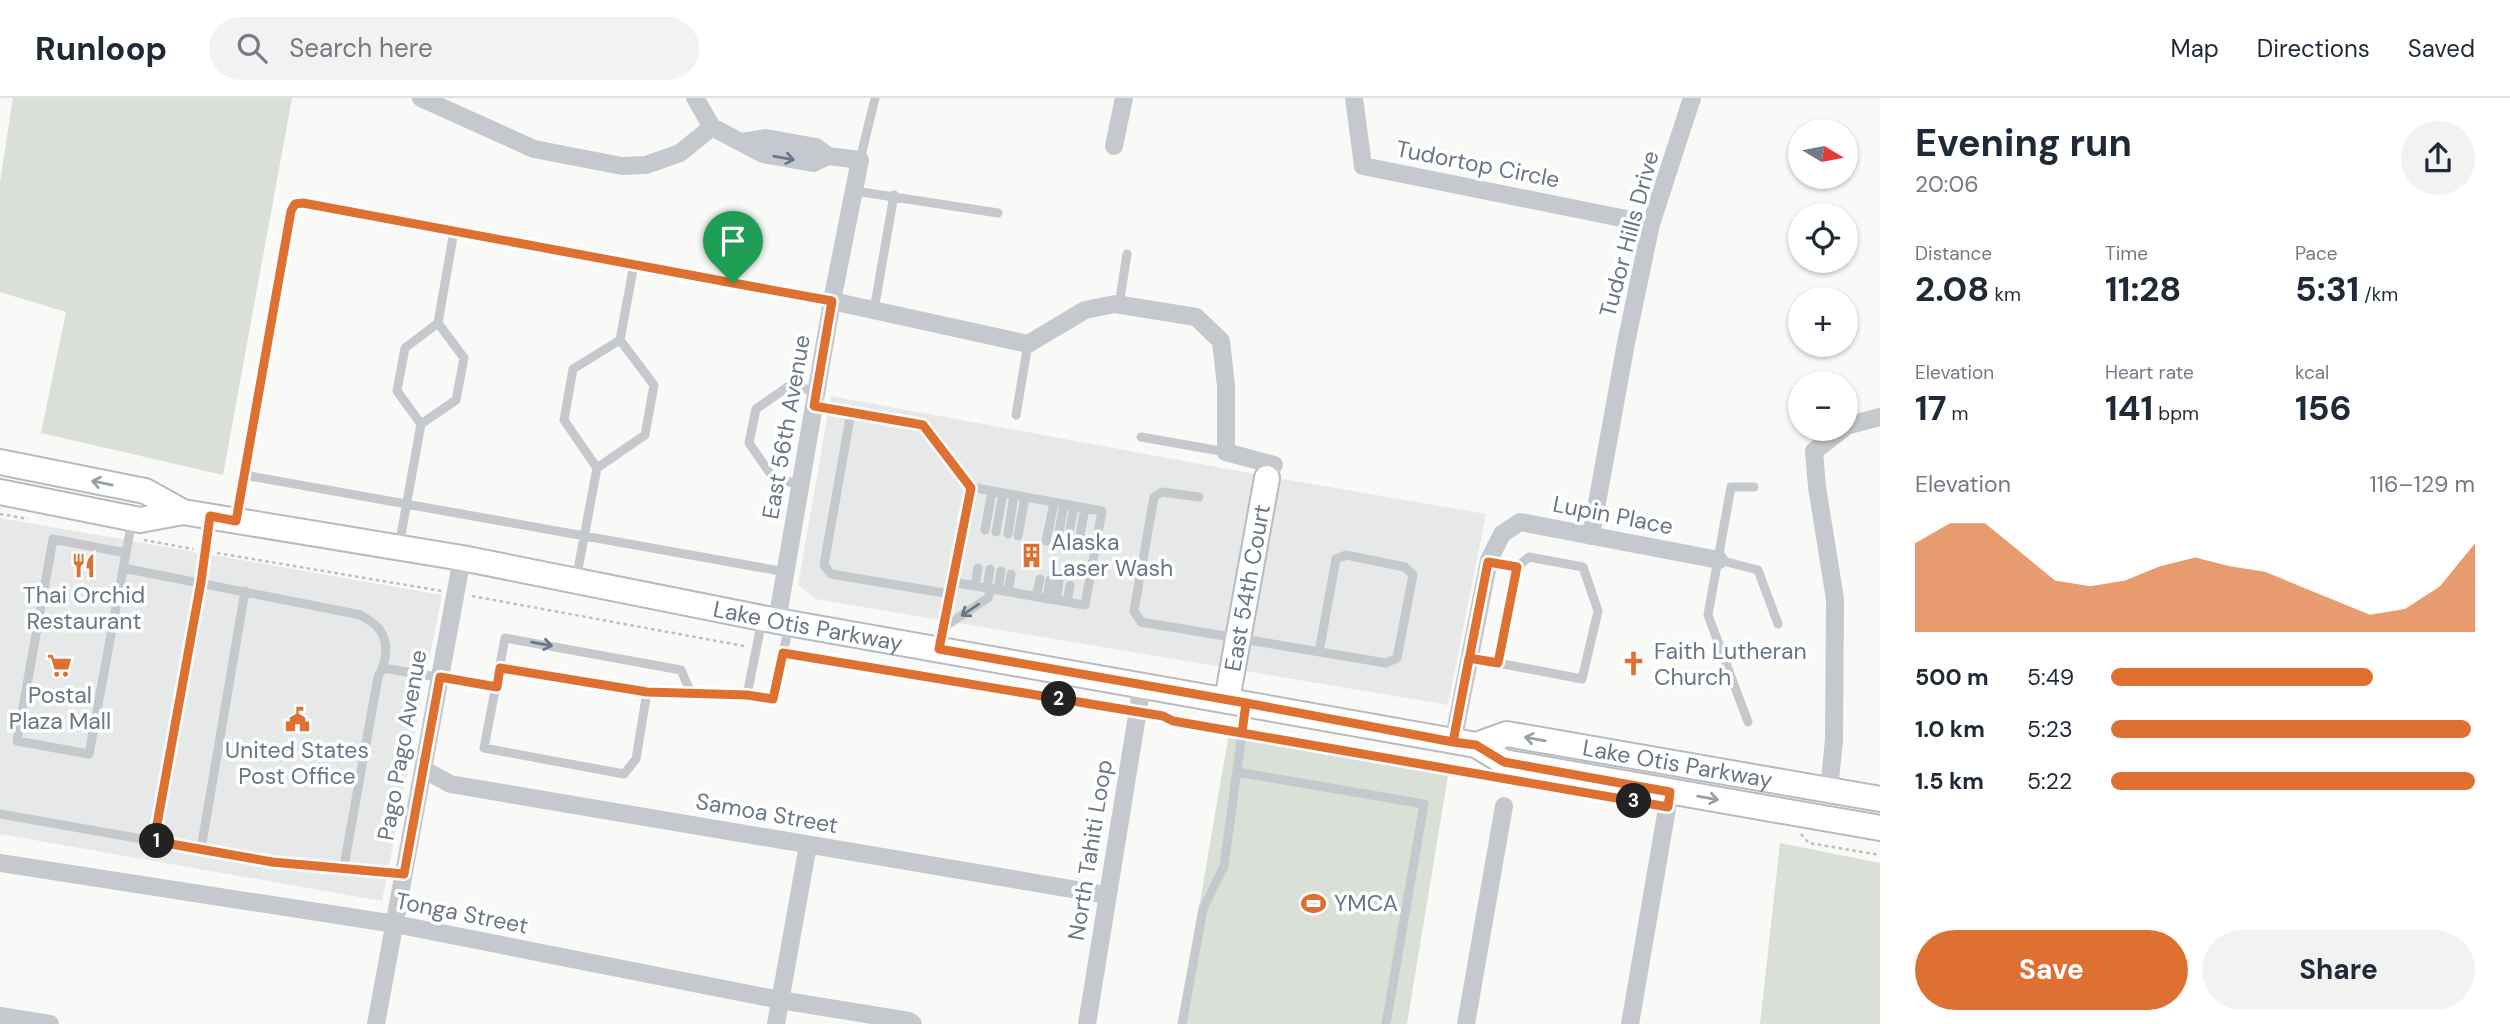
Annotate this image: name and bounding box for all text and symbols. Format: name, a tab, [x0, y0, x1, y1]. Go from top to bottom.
search box	[209, 17, 699, 80]
text: Runloop	[35, 27, 167, 70]
icon: search	[233, 29, 271, 67]
text: Search here	[289, 31, 433, 65]
text: Map	[2171, 33, 2219, 64]
text: Directions	[2257, 33, 2370, 64]
text: Saved	[2408, 33, 2475, 64]
text: Evening run	[1915, 118, 2132, 168]
north arrow	[1788, 119, 1858, 189]
map controls	[1788, 119, 1858, 441]
button: share	[2401, 121, 2475, 195]
street label: Tudortop Circle	[1394, 133, 1562, 195]
street label: Tudor Hills Drive	[1592, 147, 1666, 321]
one-way arrow	[773, 152, 795, 165]
text: 20:06	[1915, 169, 1979, 199]
button: locate	[1788, 203, 1858, 273]
pin	[703, 211, 763, 283]
icon: arrive	[714, 222, 752, 260]
text: Distance	[1915, 241, 1992, 266]
text: Time	[2105, 241, 2148, 266]
text: Pace	[2295, 241, 2338, 266]
text: 2.08	[1915, 266, 1989, 312]
text: 11:28	[2105, 266, 2181, 312]
text: 5:31	[2295, 266, 2359, 312]
text: km	[1989, 282, 2021, 307]
text: /km	[2359, 282, 2398, 307]
button: +	[1788, 287, 1858, 357]
street label: East 56th Avenue	[755, 332, 817, 522]
text: Elevation	[1915, 360, 1994, 385]
text: Heart rate	[2105, 360, 2194, 385]
text: kcal	[2295, 360, 2329, 385]
button: −	[1788, 371, 1858, 441]
text: 17	[1915, 385, 1947, 431]
text: 141	[2105, 385, 2153, 431]
text: 156	[2295, 385, 2352, 431]
text: m	[1947, 401, 1969, 426]
text: bpm	[2153, 401, 2199, 426]
text: Elevation	[1915, 469, 2011, 499]
text: 116–129 m	[2370, 469, 2475, 499]
one-way arrow	[91, 475, 114, 489]
street label: Lupin Place	[1550, 489, 1676, 541]
street label: East 54th Court	[1217, 502, 1277, 674]
place label: Alaska Laser Wash	[1051, 527, 1173, 583]
building icon: Alaska Laser Wash	[1017, 541, 1045, 569]
restaurant icon: Thai Orchid Restaurant	[70, 551, 98, 579]
place label: Thai Orchid Restaurant	[23, 580, 145, 636]
street label: Lake Otis Parkway	[711, 594, 905, 658]
one-way arrow	[960, 603, 980, 617]
place label: Faith Lutheran Church	[1654, 636, 1807, 692]
one-way arrow	[530, 638, 553, 652]
street label: Pago Pago Avenue	[370, 647, 434, 843]
church icon: Faith Lutheran Church	[1620, 650, 1648, 678]
supermarket icon: Postal Plaza Mall	[46, 651, 74, 679]
text: 500 m	[1915, 662, 1989, 692]
text: 5:49	[2027, 662, 2074, 692]
place label: Postal Plaza Mall	[9, 680, 111, 736]
pin: 2	[1042, 682, 1076, 716]
text: 2	[1053, 686, 1064, 711]
public building icon: United States Post Office	[283, 706, 311, 734]
text: 1.0 km	[1915, 714, 1985, 744]
text: 5:23	[2027, 714, 2073, 744]
one-way arrow	[1525, 732, 1547, 745]
street label: Lake Otis Parkway	[1580, 732, 1775, 795]
place label: United States Post Office	[225, 735, 369, 791]
street label: North Tahiti Loop	[1061, 757, 1119, 943]
text: 1.5 km	[1915, 766, 1984, 796]
text: 5:22	[2027, 766, 2072, 796]
pin: 3	[1616, 784, 1652, 818]
street label: Samoa Street	[694, 786, 840, 840]
text: 3	[1628, 788, 1639, 813]
one-way arrow	[1696, 792, 1718, 805]
pin: 1	[140, 824, 174, 858]
text: 1	[153, 828, 160, 853]
street label: Tonga Street	[393, 885, 531, 941]
place label: YMCA	[1334, 888, 1398, 918]
sports icon: YMCA	[1300, 889, 1328, 917]
button: Save	[1915, 930, 2188, 1010]
button: Share	[2202, 930, 2475, 1010]

